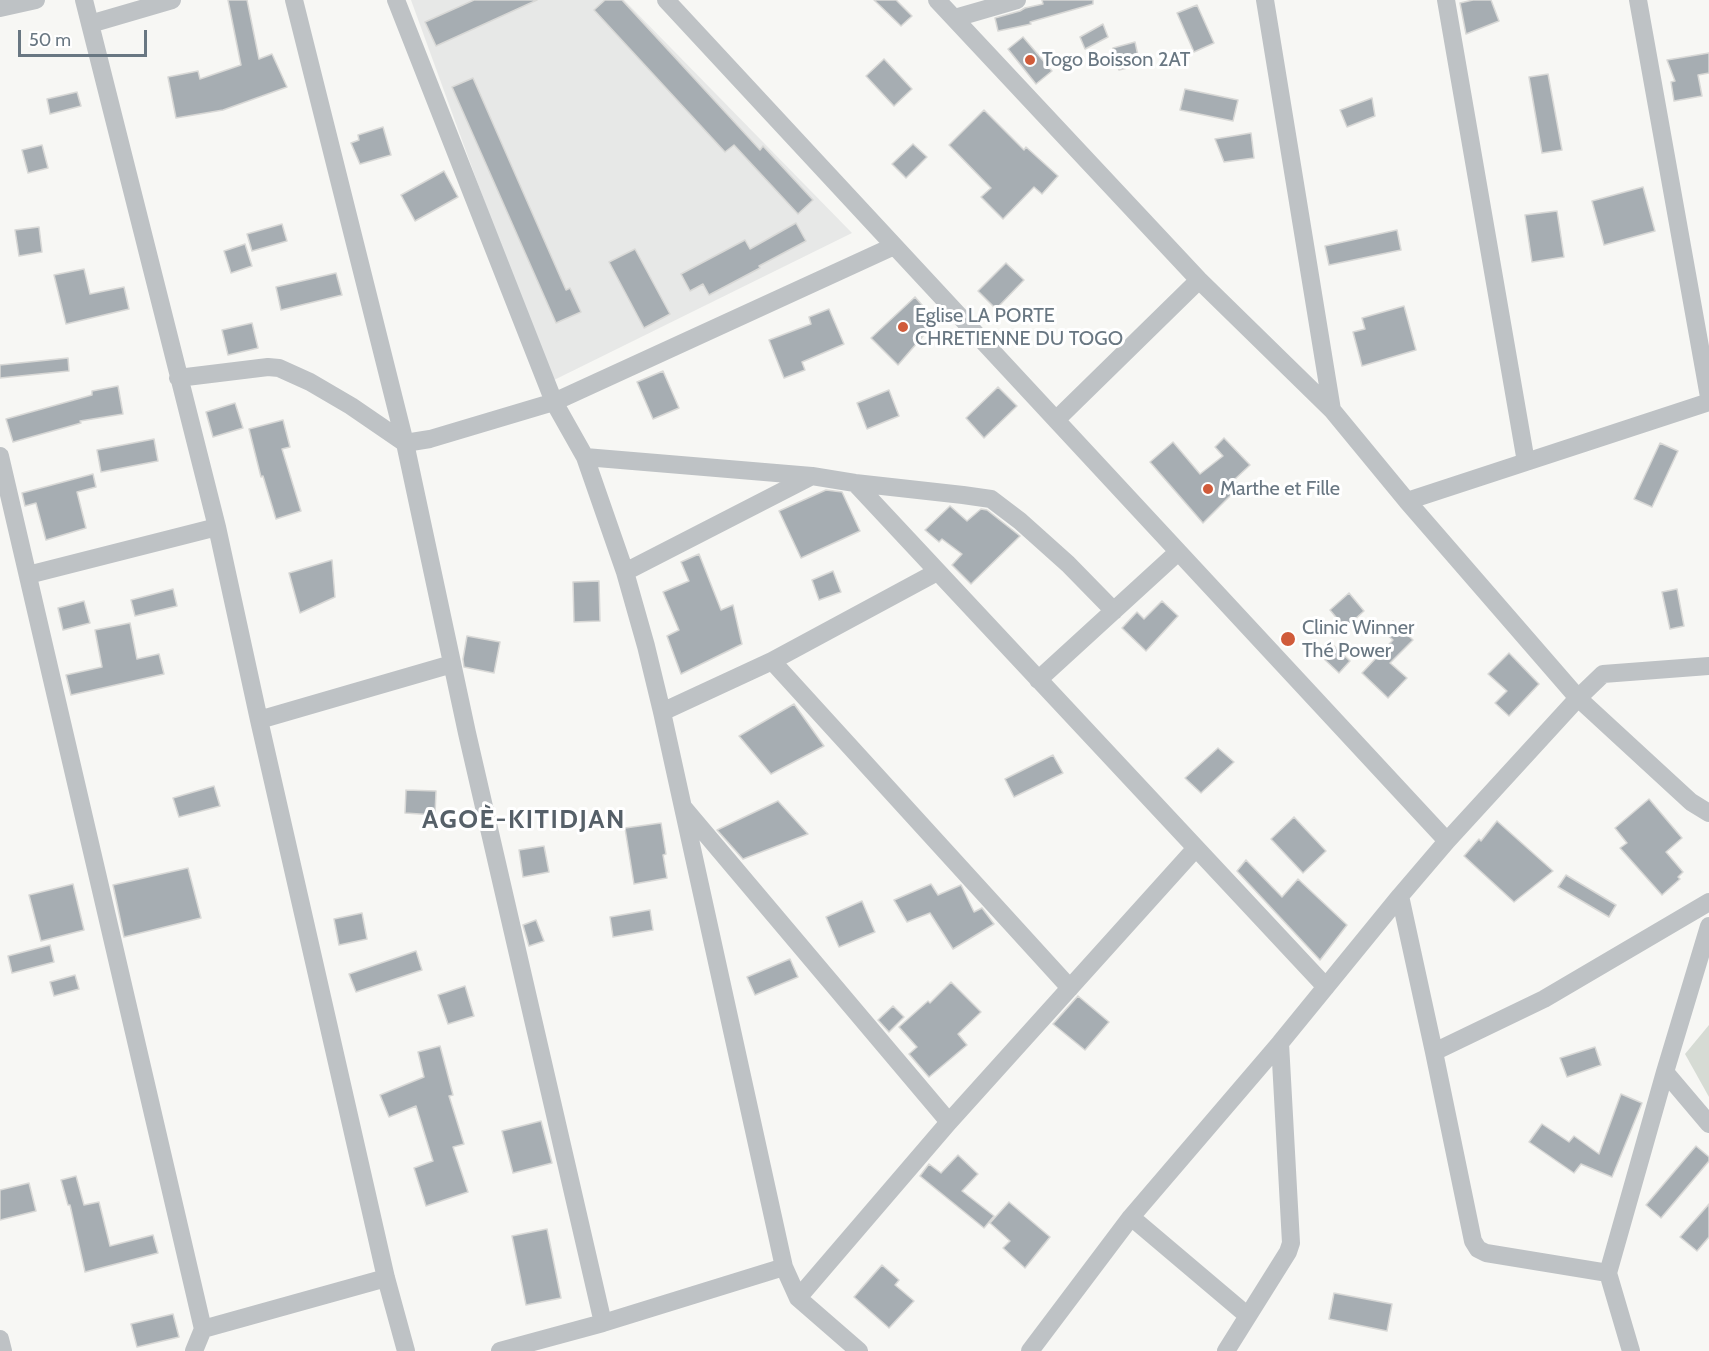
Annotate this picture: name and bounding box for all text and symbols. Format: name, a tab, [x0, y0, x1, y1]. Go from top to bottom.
scale bar	[21, 18, 150, 56]
text: 50 m	[29, 29, 71, 51]
place label: Togo Boisson 2AT	[1042, 48, 1190, 72]
marker: Togo Boisson 2AT	[1023, 53, 1037, 67]
place label: Eglise LA PORTE CHRETIENNE DU TOGO	[915, 304, 1123, 351]
marker: Eglise LA PORTE CHRETIENNE DU TOGO	[896, 320, 910, 334]
place label: Marthe et Fille	[1220, 477, 1340, 501]
marker: Marthe et Fille	[1201, 482, 1215, 496]
place label: Clinic Winner Thé Power	[1302, 616, 1414, 663]
marker: Clinic Winner Thé Power	[1279, 630, 1297, 648]
district label: AGOÈ-KITIDJAN	[422, 804, 626, 836]

